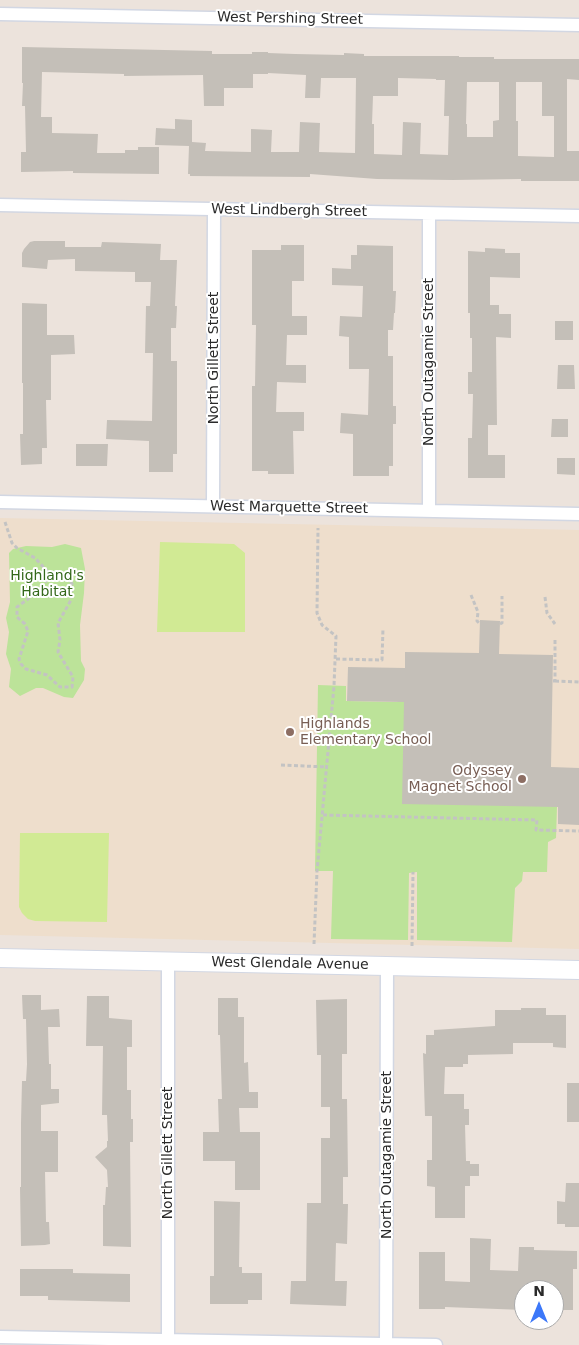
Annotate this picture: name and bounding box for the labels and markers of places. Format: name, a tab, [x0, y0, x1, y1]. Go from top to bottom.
place label: Highlands Elementary School	[300, 716, 432, 749]
marker: Highlands Elementary School	[284, 726, 296, 738]
place label: Odyssey Magnet School	[409, 763, 512, 796]
marker: Odyssey Magnet School	[516, 773, 528, 785]

